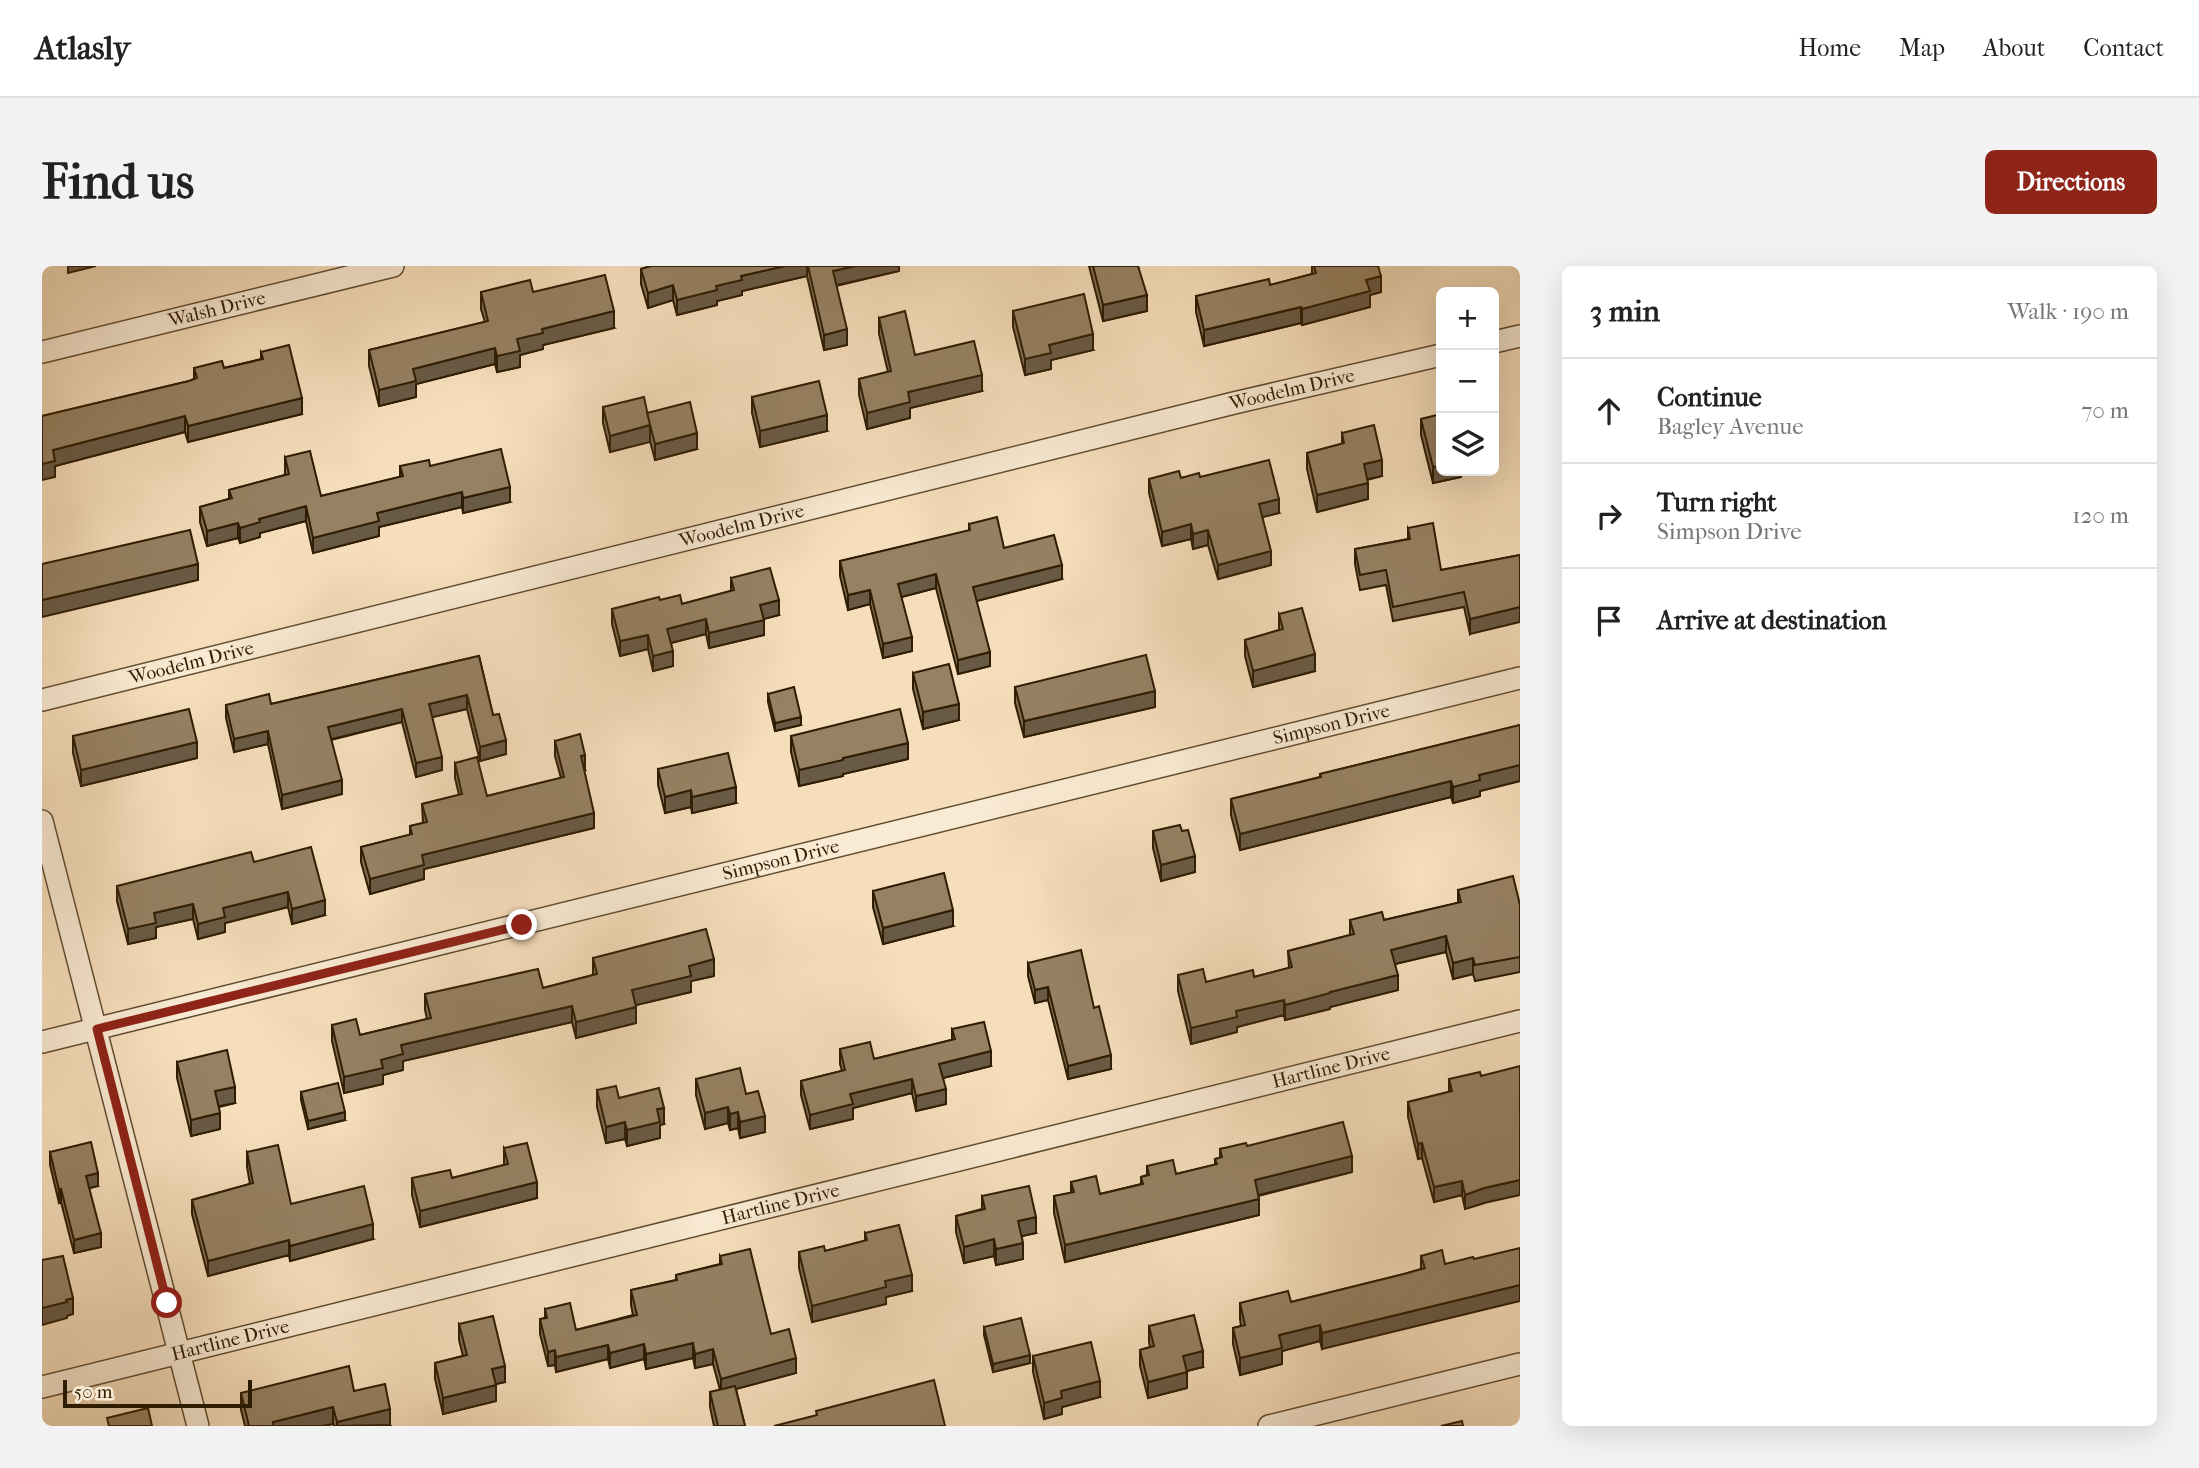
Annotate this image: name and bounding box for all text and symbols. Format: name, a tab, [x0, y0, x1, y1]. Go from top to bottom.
text: Atlasly	[35, 29, 130, 68]
text: Home	[1799, 34, 1861, 62]
text: Map	[1899, 34, 1945, 62]
text: About	[1983, 34, 2045, 62]
text: Contact	[2083, 34, 2164, 62]
button: Directions	[1985, 150, 2157, 214]
text: Find us	[42, 153, 194, 211]
street label: Walsh Drive	[165, 287, 268, 332]
map controls	[1436, 287, 1499, 476]
button: +	[1436, 287, 1499, 350]
text: 3 min	[1590, 294, 1660, 329]
text: Walk · 190 m	[2008, 298, 2129, 325]
button: −	[1436, 350, 1499, 413]
street label: Woodelm Drive	[1226, 364, 1357, 415]
text: Continue	[1657, 382, 1762, 413]
icon: ahead	[1590, 392, 1628, 430]
text: 70 m	[2081, 397, 2129, 424]
button: layers	[1436, 413, 1499, 476]
text: Bagley Avenue	[1657, 413, 1804, 440]
text: Turn right	[1657, 487, 1777, 518]
icon: right	[1590, 497, 1628, 535]
street label: Woodelm Drive	[676, 500, 806, 552]
text: 120 m	[2072, 502, 2129, 529]
text: Simpson Drive	[1657, 518, 1802, 545]
icon: arrive	[1590, 602, 1628, 640]
text: Arrive at destination	[1657, 605, 1887, 636]
street label: Woodelm Drive	[126, 637, 256, 689]
street label: Simpson Drive	[1271, 699, 1392, 749]
street label: Simpson Drive	[720, 835, 842, 885]
route end	[506, 909, 537, 940]
street label: Hartline Drive	[1270, 1043, 1392, 1093]
street label: Hartline Drive	[720, 1179, 842, 1229]
route start	[151, 1287, 182, 1318]
street label: Hartline Drive	[169, 1315, 291, 1366]
scale bar	[63, 1377, 252, 1409]
text: 50 m	[74, 1381, 113, 1403]

